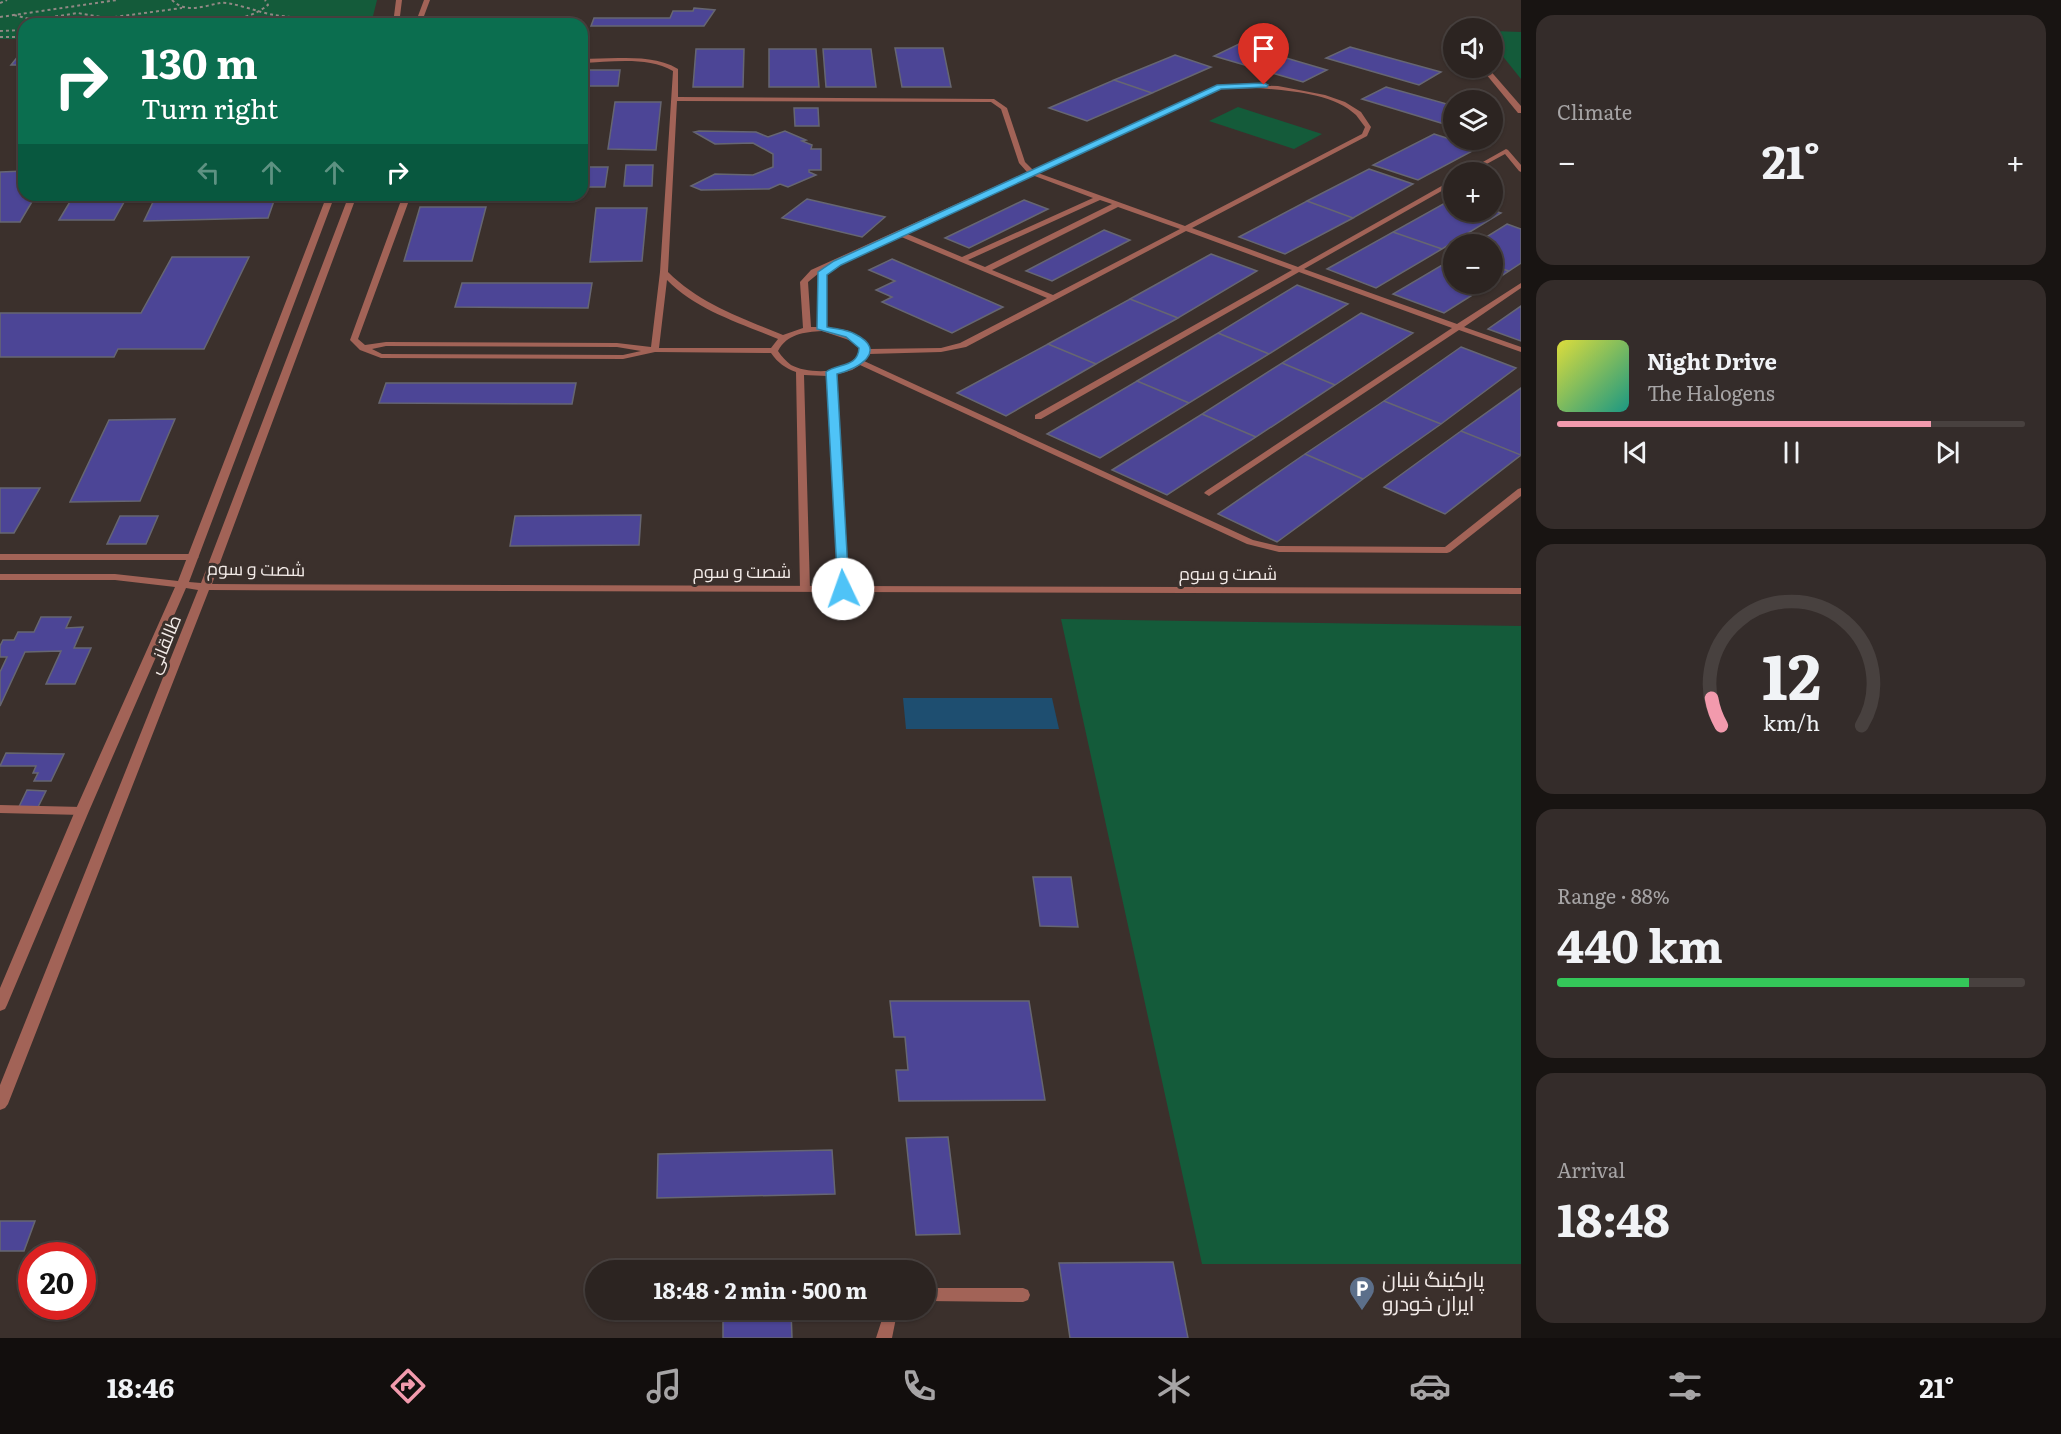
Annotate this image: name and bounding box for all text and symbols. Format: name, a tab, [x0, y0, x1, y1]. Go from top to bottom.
map controls	[1443, 18, 1503, 294]
button: sound	[1443, 18, 1503, 78]
pin	[1238, 23, 1289, 85]
text: 130 m	[141, 30, 258, 92]
icon: arrive	[1247, 32, 1280, 65]
icon: right	[42, 42, 120, 120]
text: Turn right	[141, 87, 278, 127]
button: layers	[1443, 90, 1503, 150]
text: Climate	[1557, 96, 1632, 126]
text: 21°	[1762, 126, 1820, 193]
text: −	[1557, 135, 1576, 184]
text: +	[2006, 135, 2025, 184]
icon: left	[192, 156, 225, 189]
icon: ahead	[255, 156, 288, 189]
icon: ahead	[318, 156, 351, 189]
icon: right	[381, 156, 414, 189]
button: +	[1443, 162, 1503, 222]
button: −	[1443, 234, 1503, 294]
text: Night Drive	[1647, 344, 1777, 377]
text: The Halogens	[1647, 377, 1775, 407]
icon: previous	[1619, 436, 1652, 469]
icon: pause	[1775, 436, 1808, 469]
icon: next	[1931, 436, 1964, 469]
street label: شصت و سوم	[207, 554, 305, 582]
street label: شصت و سوم	[693, 557, 791, 584]
position arrow	[811, 557, 875, 621]
street label: شصت و سوم	[1179, 559, 1277, 586]
street label: طالقانی	[139, 611, 187, 677]
text: 12	[1761, 627, 1821, 719]
text: km/h	[1762, 706, 1820, 738]
text: Range · 88%	[1557, 880, 1670, 910]
text: 440 km	[1557, 910, 1723, 977]
text: Arrival	[1557, 1154, 1625, 1184]
text: 18:48	[1557, 1184, 1670, 1251]
speed limit sign: 20	[18, 1242, 96, 1320]
place label: پارکینگ بنیان ایران خودرو	[1382, 1262, 1485, 1317]
text: 18:48 · 2 min · 500 m	[653, 1273, 868, 1306]
parking icon: پارکینگ بنیان ایران خودرو	[1347, 1274, 1377, 1312]
icon: directions	[387, 1365, 429, 1407]
icon: music	[643, 1365, 685, 1407]
icon: phone	[898, 1365, 940, 1407]
icon: climate	[1153, 1365, 1195, 1407]
icon: car	[1409, 1365, 1451, 1407]
icon: filters	[1664, 1365, 1706, 1407]
text: 18:46	[107, 1366, 174, 1406]
text: 21°	[1919, 1366, 1954, 1406]

